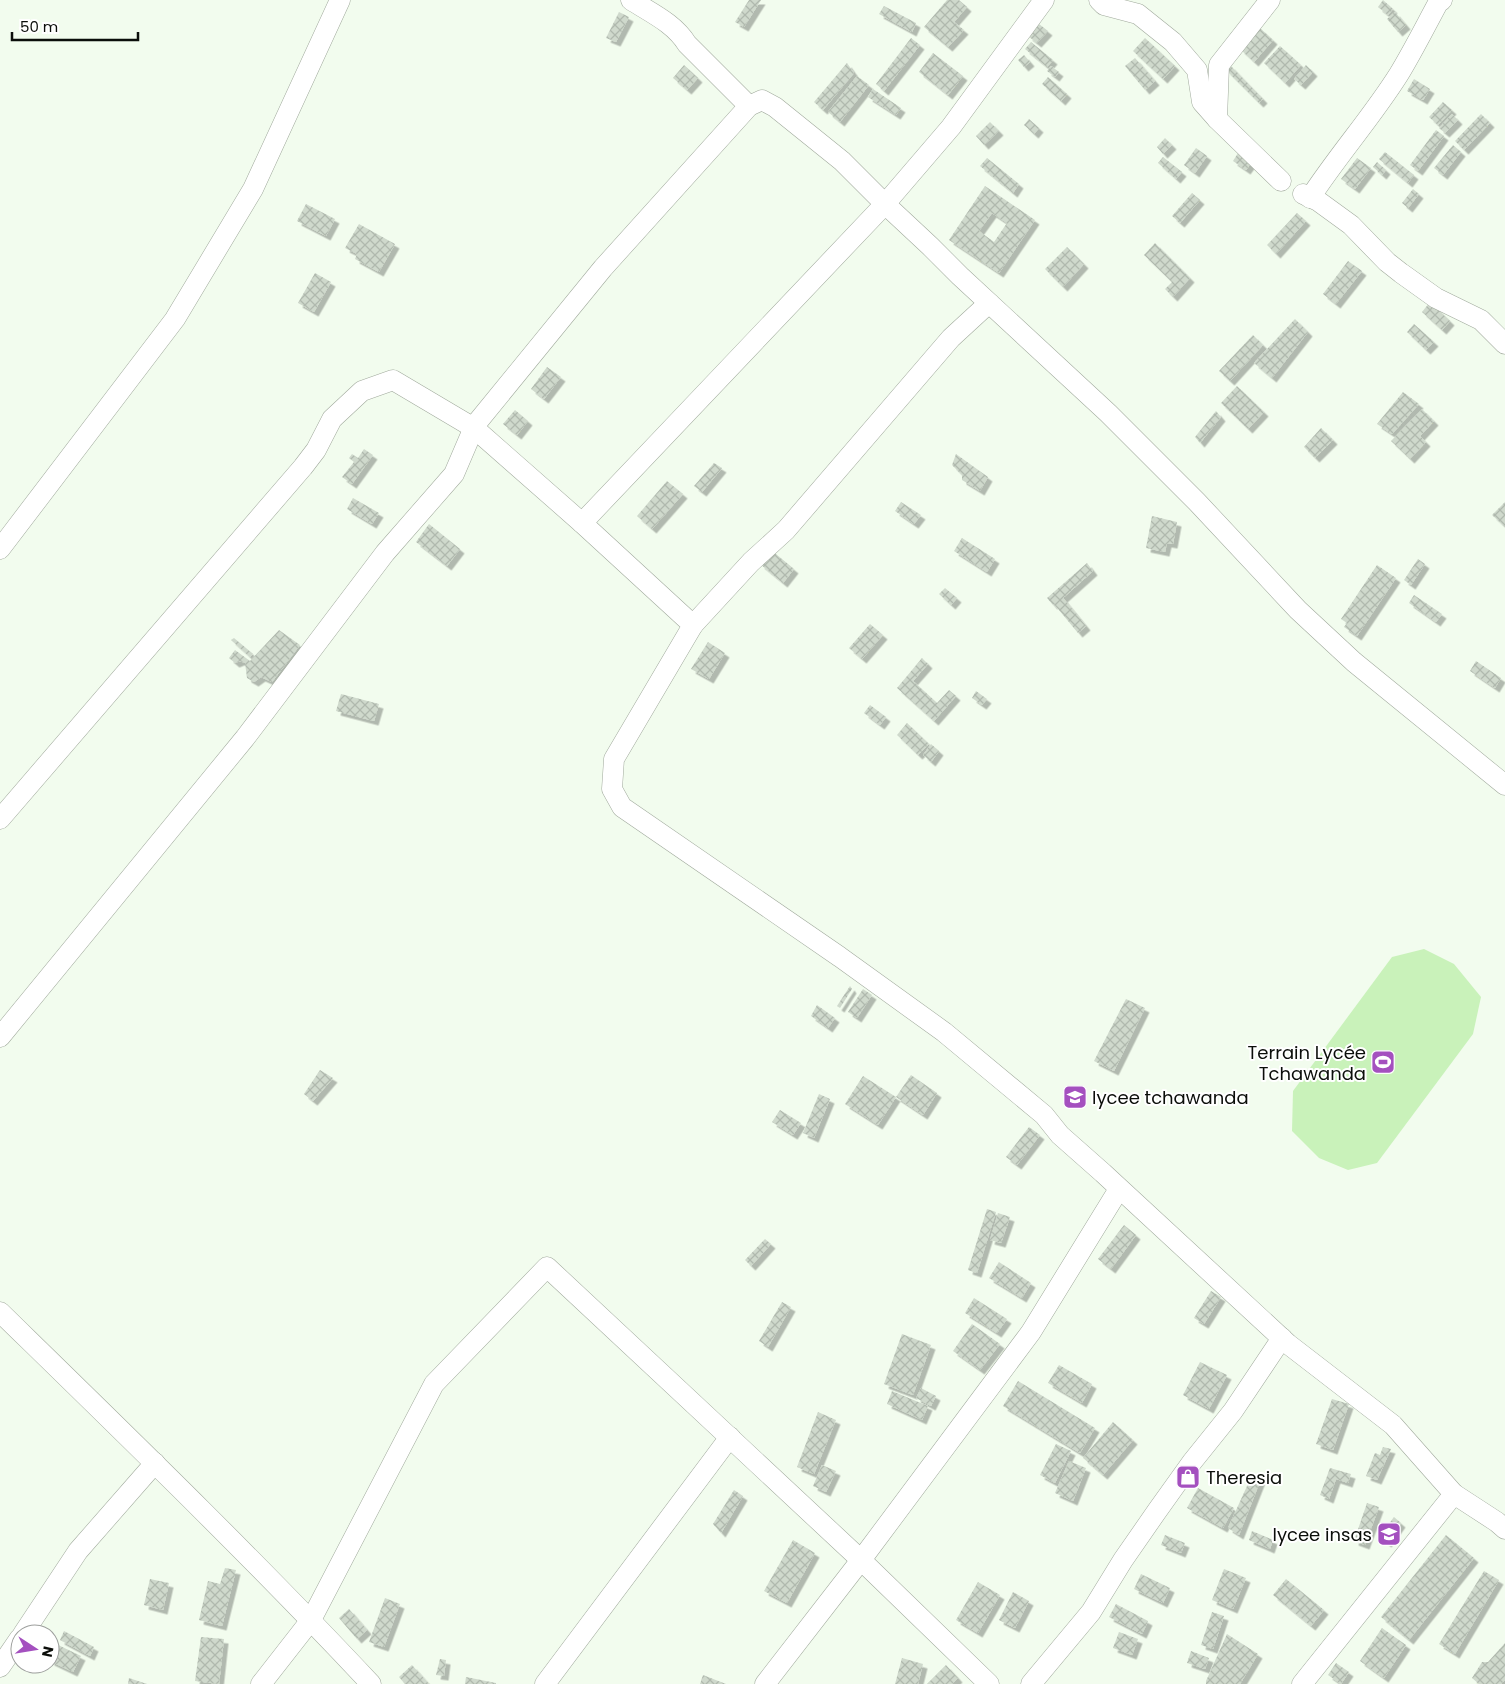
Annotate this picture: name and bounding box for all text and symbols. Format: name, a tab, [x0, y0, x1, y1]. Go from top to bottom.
scale bar	[12, 10, 139, 42]
text: 50 m	[20, 16, 58, 37]
place label: Terrain Lycée Tchawanda	[1248, 1040, 1366, 1086]
sports icon: Terrain Lycée Tchawanda	[1370, 1049, 1396, 1075]
school or university icon: lycee tchawanda	[1062, 1084, 1088, 1110]
place label: lycee tchawanda	[1092, 1085, 1249, 1110]
shop icon: Theresia	[1175, 1464, 1201, 1490]
place label: Theresia	[1206, 1465, 1282, 1490]
school or university icon: lycee insas	[1376, 1521, 1402, 1547]
place label: lycee insas	[1272, 1522, 1372, 1547]
north arrow	[10, 1624, 60, 1674]
text: N	[37, 1644, 59, 1659]

